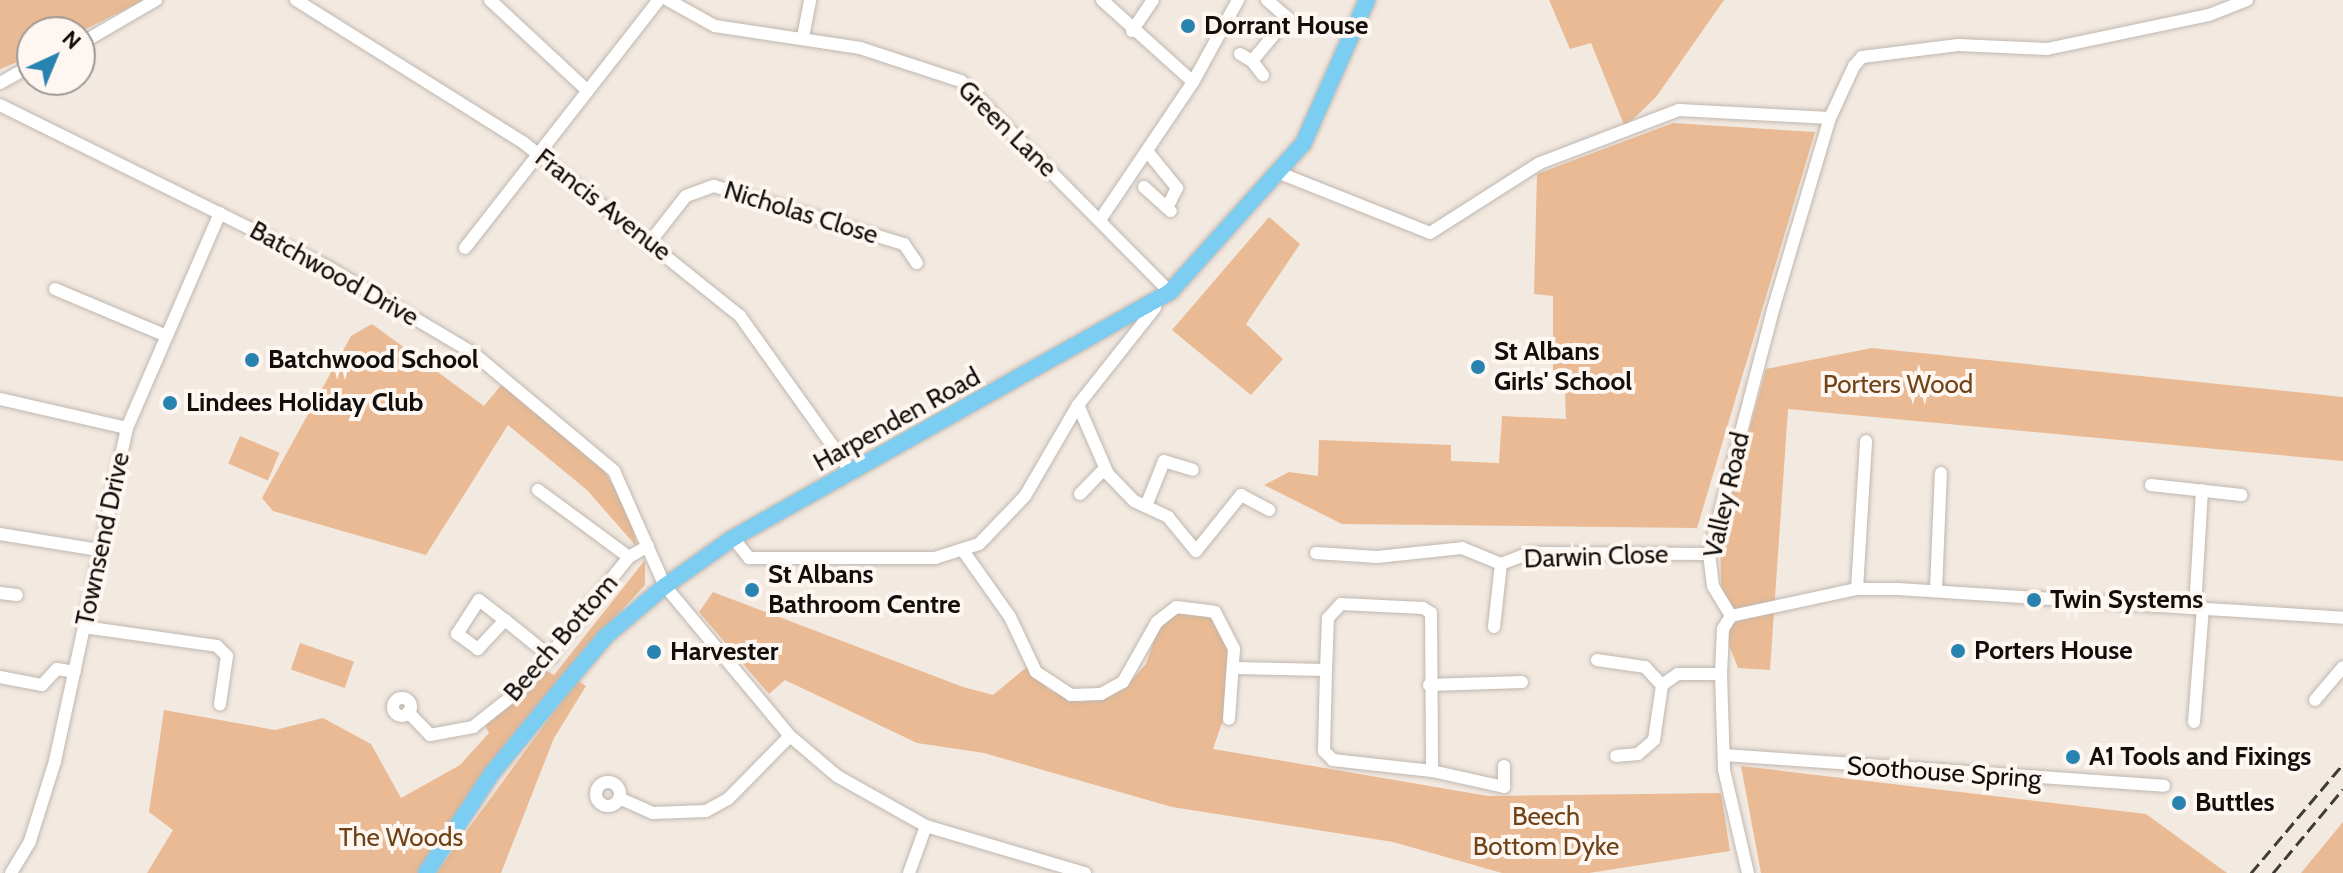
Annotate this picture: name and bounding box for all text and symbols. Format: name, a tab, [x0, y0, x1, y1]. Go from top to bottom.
place label: Dorrant House	[1204, 10, 1369, 42]
north arrow	[16, 16, 96, 96]
marker: Dorrant House	[1179, 17, 1197, 35]
text: N	[57, 25, 87, 55]
street label: Green Lane	[951, 74, 1063, 184]
street label: Francis Avenue	[529, 142, 677, 268]
street label: Nicholas Close	[720, 175, 882, 251]
street label: Batchwood Drive	[244, 215, 424, 333]
place label: St Albans Girls' School	[1494, 336, 1632, 398]
place label: Batchwood School	[268, 344, 479, 376]
marker: Batchwood School	[243, 351, 261, 369]
marker: St Albans Girls' School	[1469, 358, 1487, 376]
street label: Harpenden Road	[808, 361, 986, 479]
park label: Porters Wood	[1823, 369, 1973, 401]
place label: Lindees Holiday Club	[186, 387, 423, 419]
marker: Lindees Holiday Club	[161, 394, 179, 412]
street label: Valley Road	[1697, 429, 1757, 561]
street label: Townsend Drive	[69, 449, 137, 629]
street label: Darwin Close	[1523, 539, 1669, 575]
place label: St Albans Bathroom Centre	[768, 559, 961, 620]
street label: Beech Bottom	[497, 568, 625, 708]
marker: St Albans Bathroom Centre	[743, 581, 761, 599]
place label: Twin Systems	[2050, 584, 2203, 616]
marker: Twin Systems	[2025, 591, 2043, 609]
place label: Porters House	[1974, 635, 2133, 667]
place label: Harvester	[670, 636, 778, 668]
marker: Porters House	[1949, 642, 1967, 660]
marker: Harvester	[645, 643, 663, 661]
place label: A1 Tools and Fixings	[2089, 741, 2311, 773]
marker: A1 Tools and Fixings	[2064, 748, 2082, 766]
street label: Soothouse Spring	[1846, 751, 2042, 795]
place label: Buttles	[2195, 787, 2274, 819]
marker: Buttles	[2170, 794, 2188, 812]
park label: Beech Bottom Dyke	[1473, 801, 1619, 862]
park label: The Woods	[339, 822, 463, 854]

